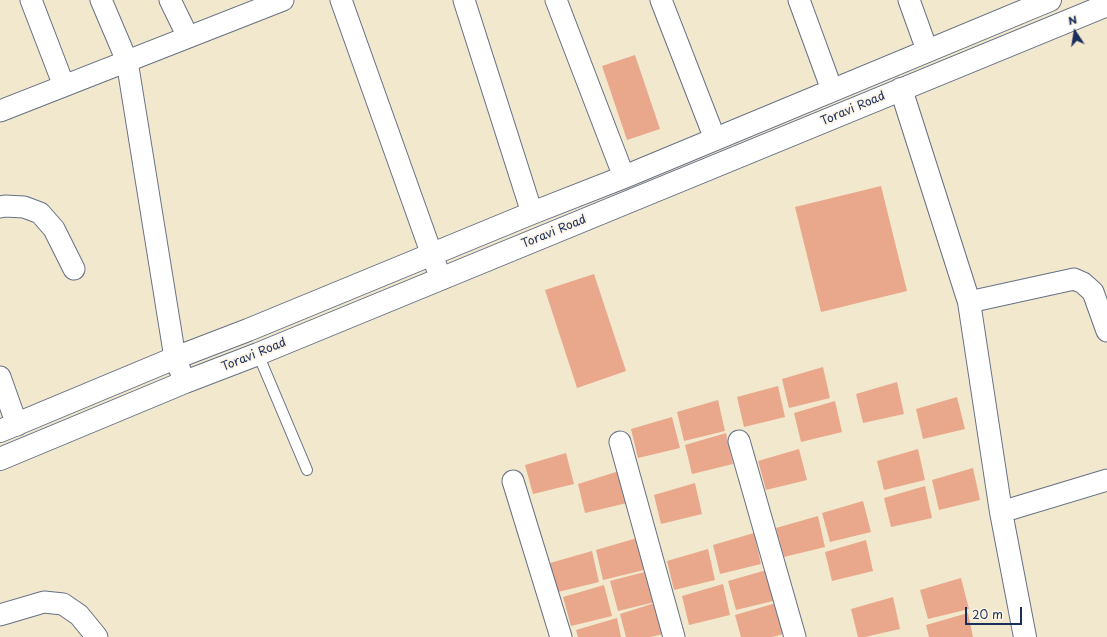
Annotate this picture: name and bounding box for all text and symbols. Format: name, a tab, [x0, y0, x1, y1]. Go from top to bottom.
text: N	[1066, 11, 1078, 29]
north arrow	[1055, 12, 1095, 52]
street label: Toravi Road	[819, 89, 887, 129]
street label: Toravi Road	[520, 212, 588, 252]
street label: Toravi Road	[220, 335, 288, 375]
scale bar	[967, 599, 1024, 625]
text: 20 m	[972, 605, 1003, 623]

